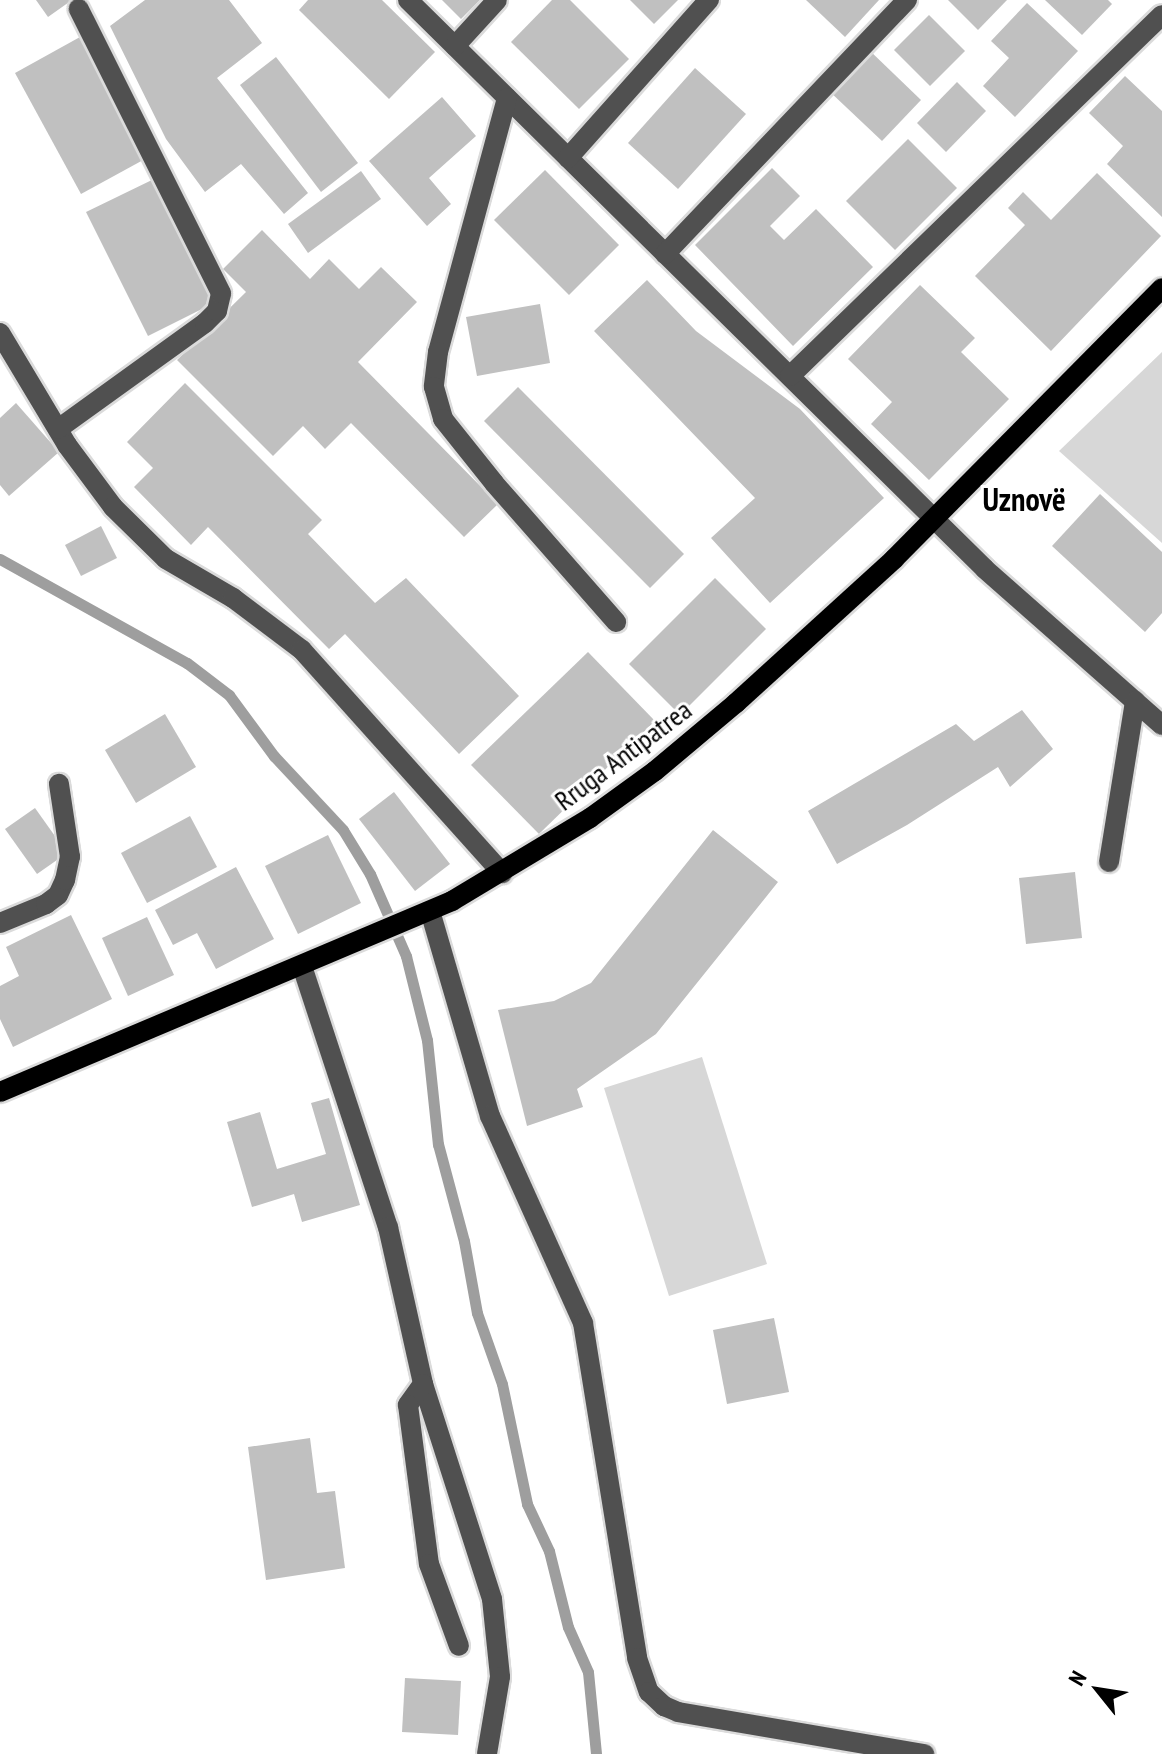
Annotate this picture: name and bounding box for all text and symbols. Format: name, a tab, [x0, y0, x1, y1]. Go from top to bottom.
district label: Uznovë	[982, 480, 1066, 518]
street label: Rruga Antipatrea	[548, 692, 698, 818]
north arrow	[1058, 1650, 1138, 1730]
text: N	[1062, 1666, 1092, 1690]

